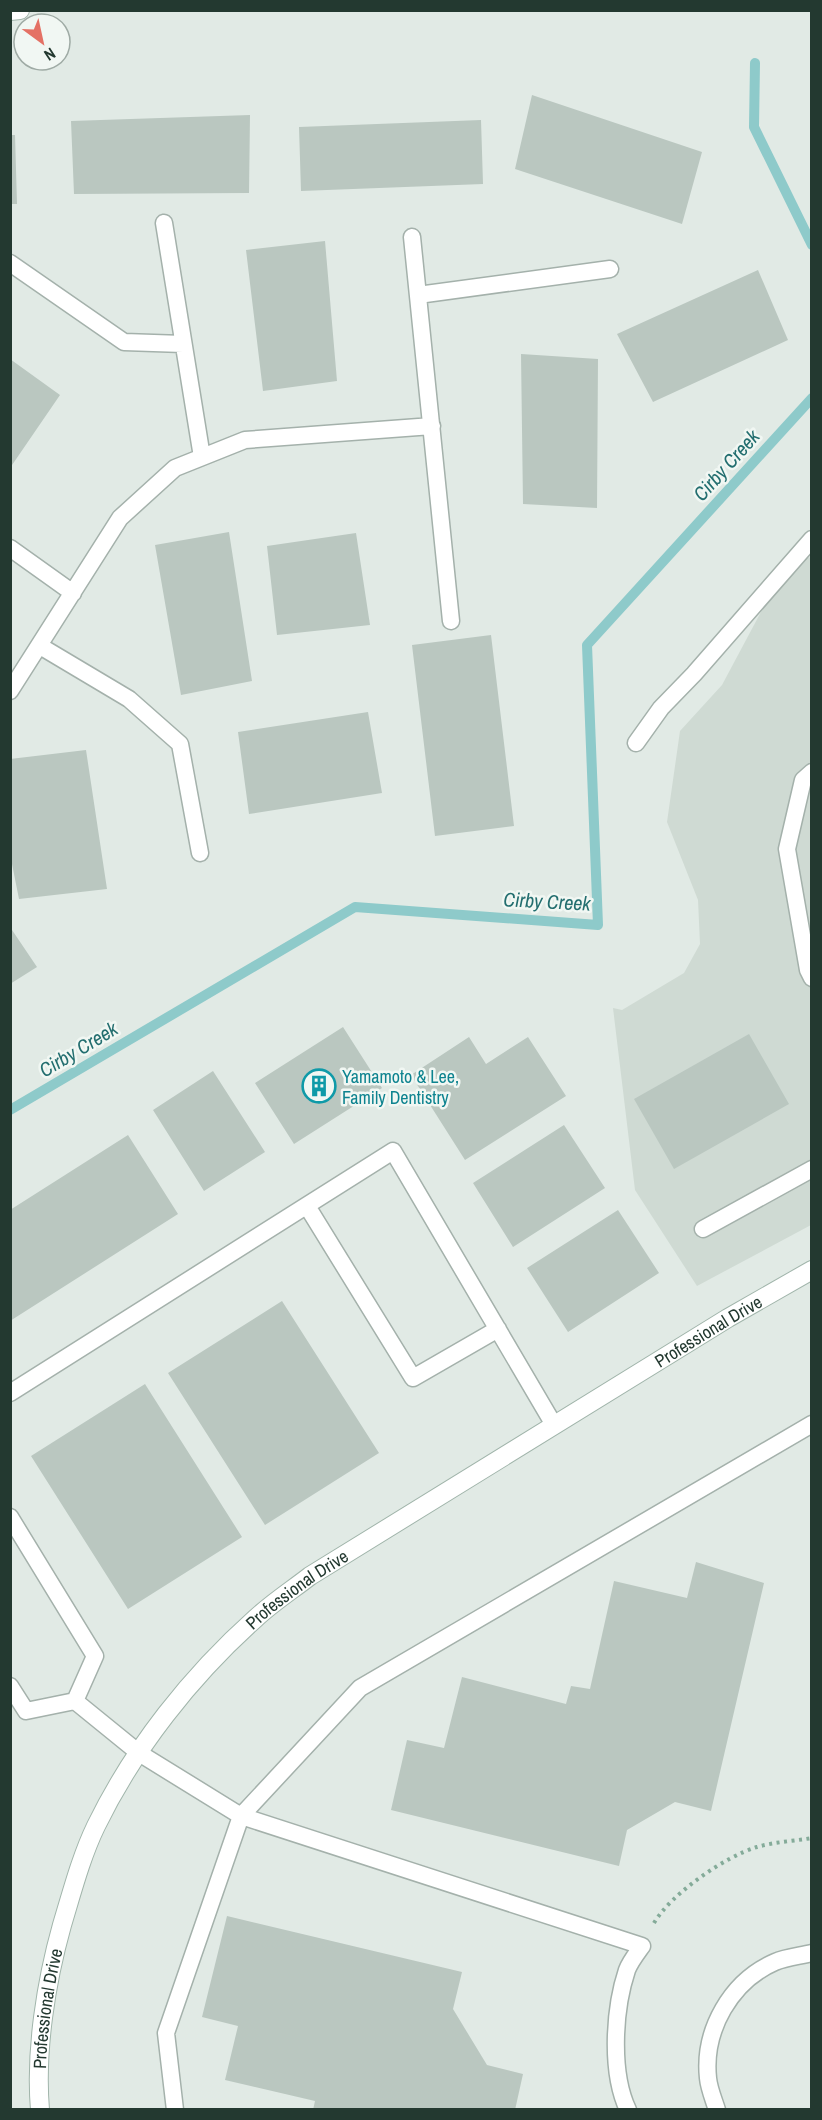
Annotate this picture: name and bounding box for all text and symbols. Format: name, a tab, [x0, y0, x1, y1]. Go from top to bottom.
north arrow	[12, 12, 72, 72]
text: N	[40, 43, 60, 66]
water label: Cirby Creek	[687, 423, 766, 507]
water label: Cirby Creek	[503, 885, 592, 917]
water label: Cirby Creek	[34, 1014, 123, 1083]
place label: Yamamoto & Lee, Family Dentistry	[342, 1064, 459, 1110]
building icon: Yamamoto & Lee, Family Dentistry	[301, 1068, 337, 1104]
street label: Professional Drive	[650, 1289, 766, 1373]
street label: Professional Drive	[240, 1543, 353, 1634]
street label: Professional Drive	[26, 1946, 68, 2069]

